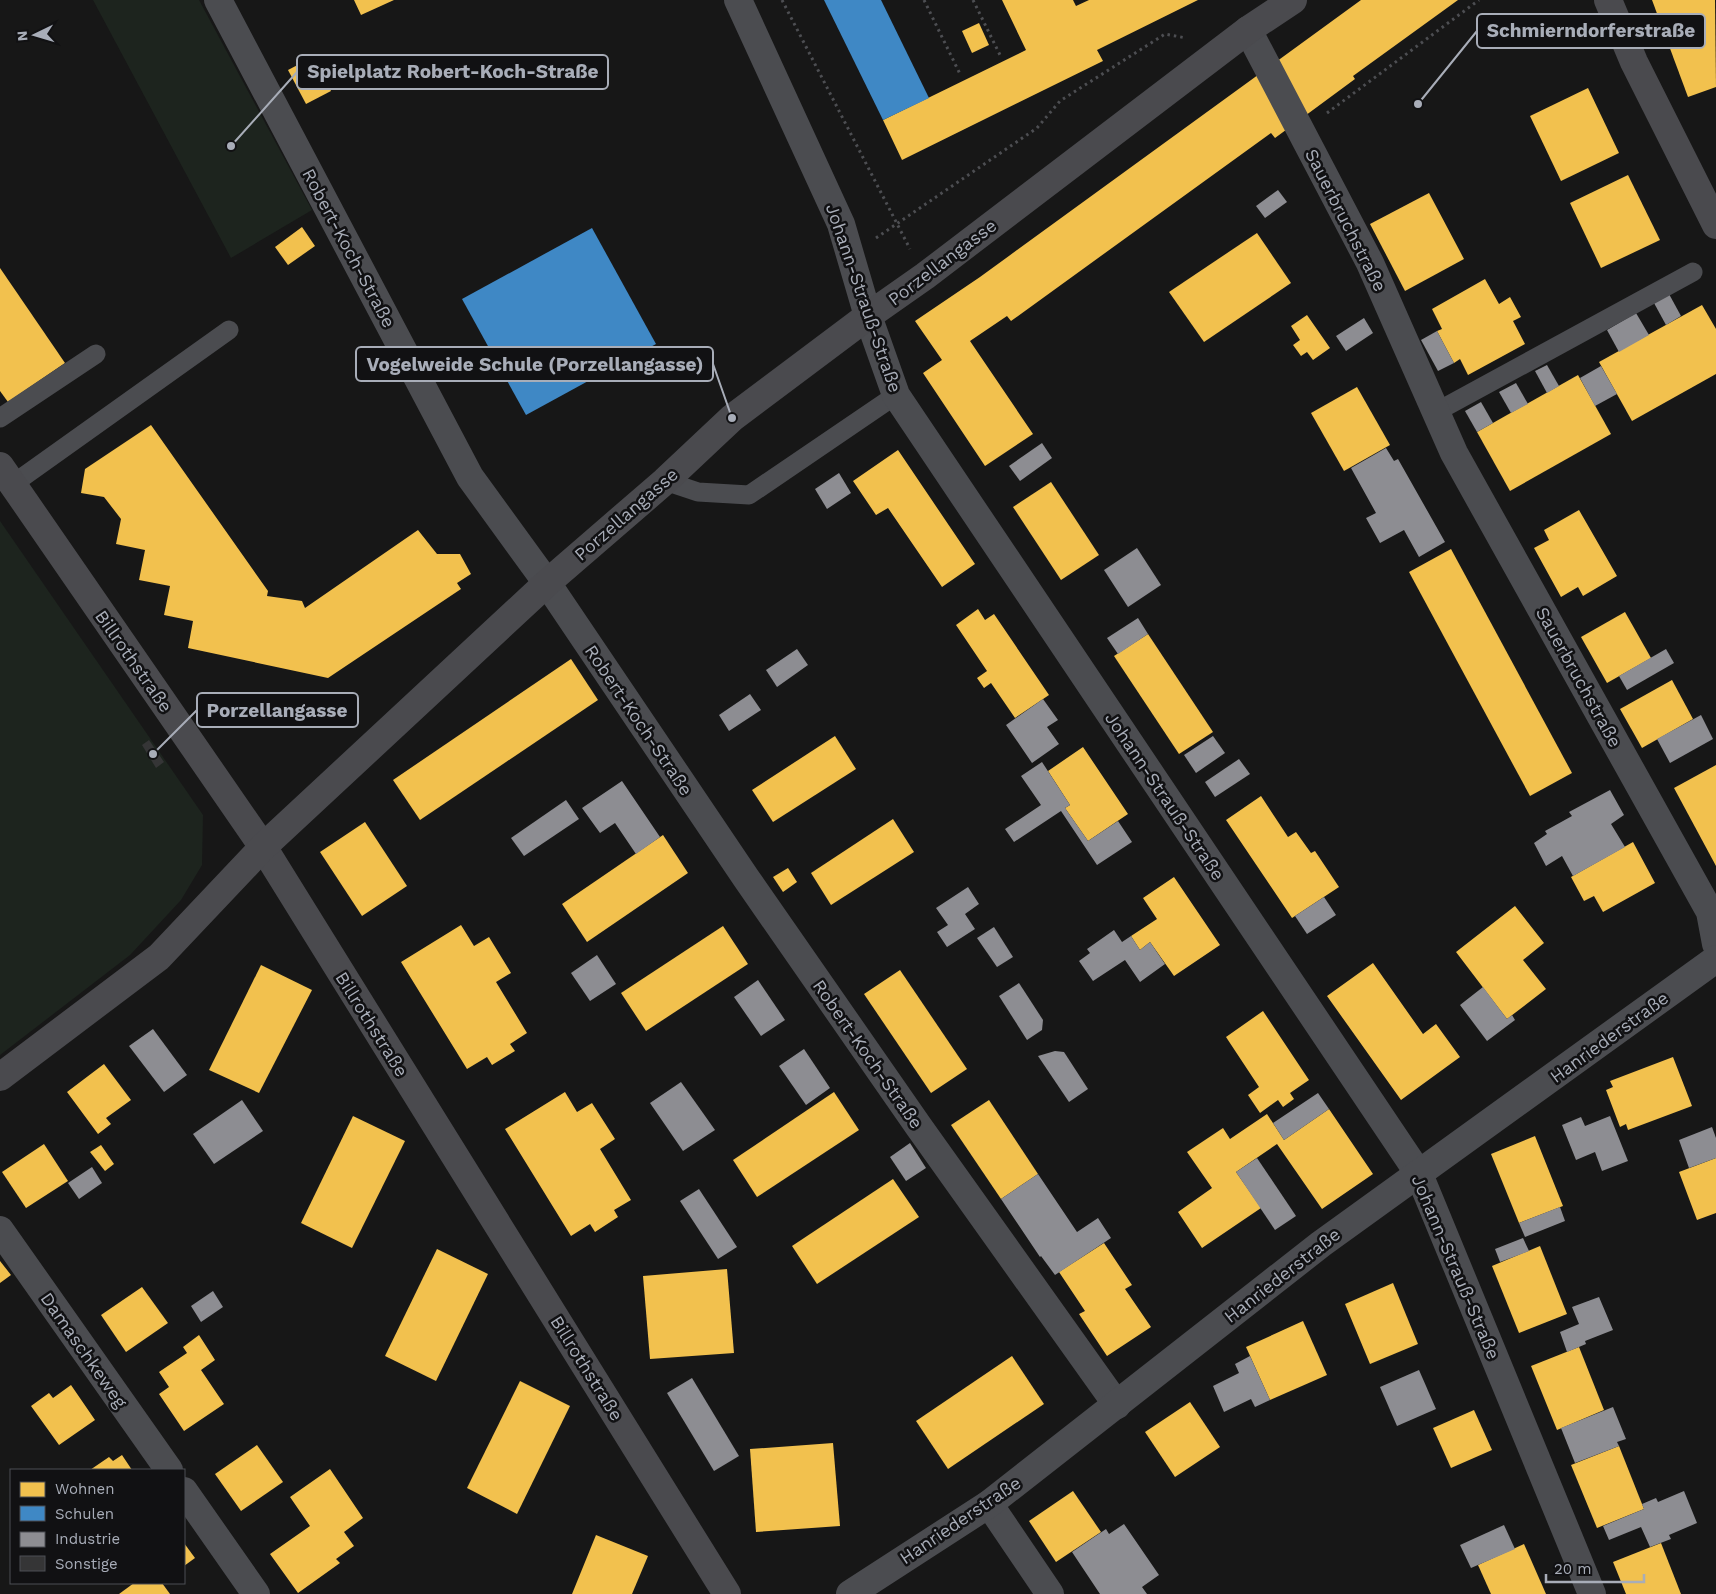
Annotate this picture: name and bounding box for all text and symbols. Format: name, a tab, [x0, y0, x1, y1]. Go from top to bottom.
north arrow	[10, 10, 60, 60]
callout: Schmierndorferstraße	[1477, 14, 1705, 48]
text: Schmierndorferstraße	[1487, 19, 1695, 42]
text: N	[14, 30, 30, 42]
callout: Spielplatz Robert-Koch-Straße	[297, 55, 608, 89]
text: Spielplatz Robert-Koch-Straße	[307, 60, 599, 83]
street label: Sauerbruchstraße	[1301, 145, 1391, 295]
street label: Robert-Koch-Straße	[298, 165, 400, 331]
street label: Johann-Strauß-Straße	[822, 201, 906, 395]
street label: Porzellangasse	[884, 214, 1000, 310]
callout: Vogelweide Schule (Porzellangasse)	[356, 347, 713, 381]
text: Vogelweide Schule (Porzellangasse)	[367, 353, 703, 376]
street label: Porzellangasse	[570, 463, 682, 565]
street label: Sauerbruchstraße	[1532, 603, 1626, 751]
street label: Billrothstraße	[91, 606, 177, 716]
street label: Robert-Koch-Straße	[581, 641, 697, 799]
callout: Porzellangasse	[197, 693, 358, 727]
text: Porzellangasse	[207, 699, 347, 722]
street label: Johann-Strauß-Straße	[1101, 708, 1229, 884]
street label: Billrothstraße	[331, 968, 413, 1080]
street label: Robert-Koch-Straße	[809, 975, 927, 1133]
street label: Hanriederstraße	[1546, 987, 1672, 1087]
street label: Johann-Strauß-Straße	[1408, 1172, 1504, 1362]
street label: Hanriederstraße	[1220, 1223, 1344, 1327]
street label: Damaschkeweg	[36, 1288, 132, 1412]
street label: Billrothstraße	[546, 1312, 628, 1424]
legend	[10, 1469, 185, 1584]
street label: Hanriederstraße	[896, 1472, 1024, 1568]
text: Wohnen	[55, 1480, 114, 1498]
text: Schulen	[55, 1505, 114, 1523]
text: Industrie	[55, 1530, 120, 1548]
scale bar	[1546, 1552, 1644, 1584]
text: Sonstige	[55, 1555, 118, 1573]
text: 20 m	[1554, 1560, 1592, 1578]

